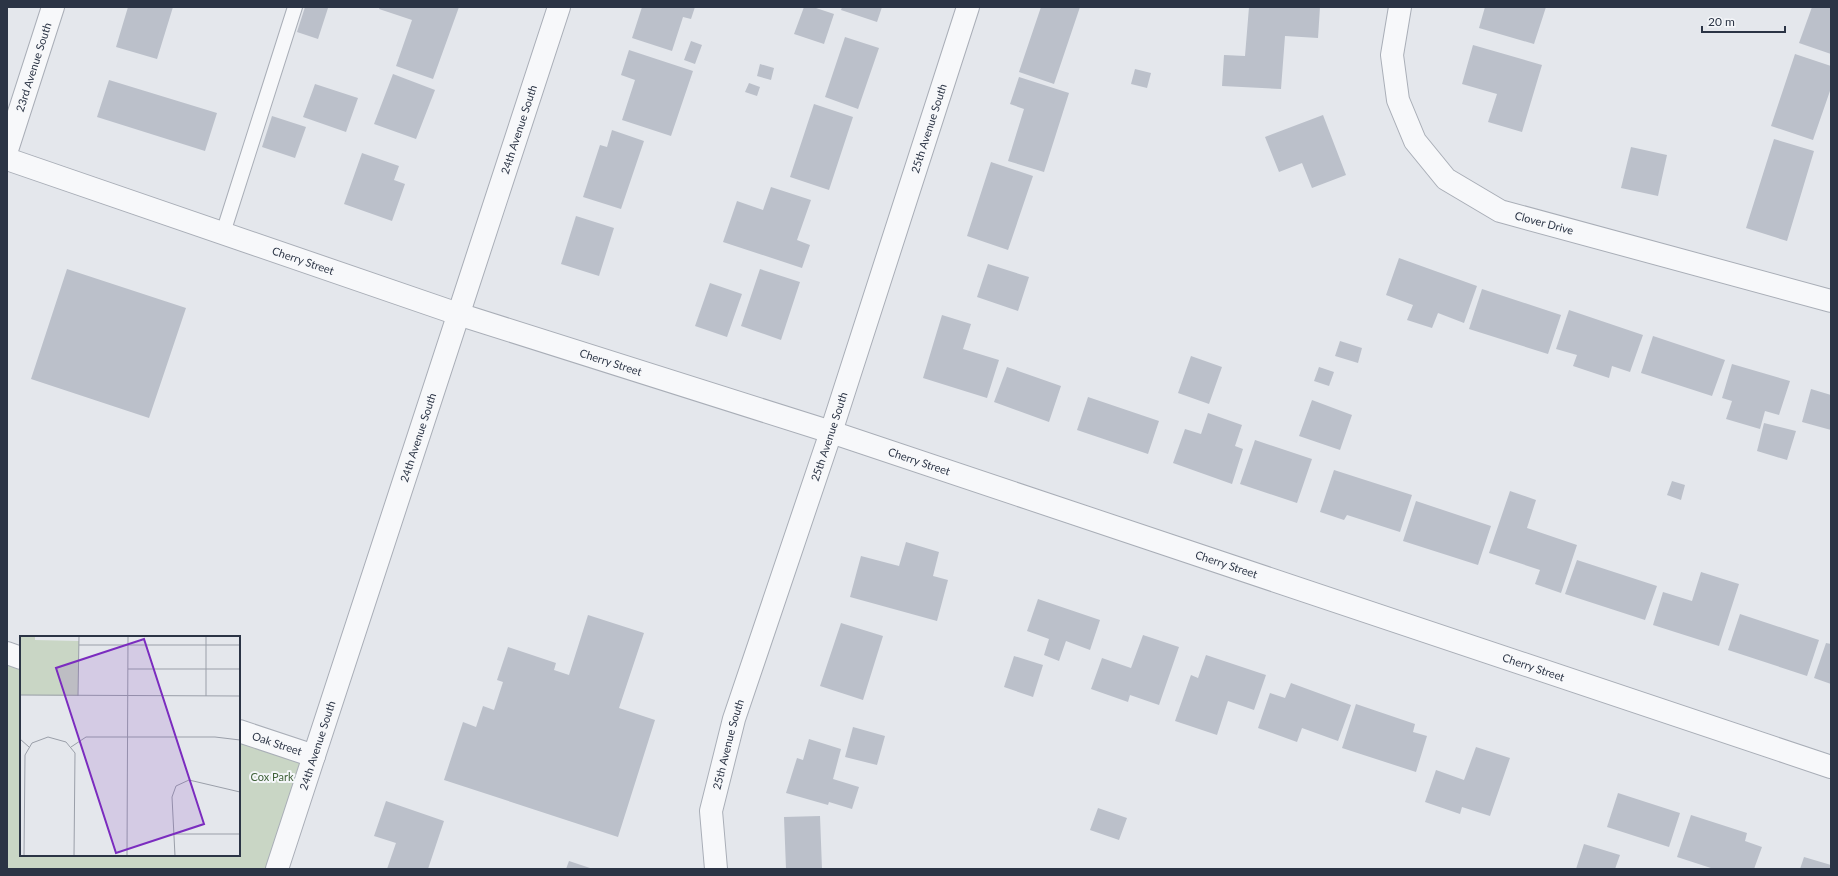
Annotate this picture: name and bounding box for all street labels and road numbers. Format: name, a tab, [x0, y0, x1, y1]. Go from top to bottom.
street label: 23rd Avenue South	[13, 21, 54, 113]
street label: 25th Avenue South	[908, 82, 949, 174]
street label: 24th Avenue South	[498, 83, 539, 176]
street label: Clover Drive	[1513, 208, 1575, 237]
street label: Cherry Street	[271, 244, 336, 277]
street label: Cherry Street	[578, 346, 644, 378]
street label: 25th Avenue South	[808, 390, 849, 483]
street label: 24th Avenue South	[397, 391, 438, 484]
street label: Cherry Street	[887, 445, 952, 477]
street label: Cherry Street	[1194, 548, 1259, 580]
street label: Cherry Street	[1501, 650, 1566, 683]
street label: 25th Avenue South	[710, 697, 746, 791]
street label: 24th Avenue South	[296, 699, 338, 792]
street label: Oak Street	[251, 729, 304, 758]

